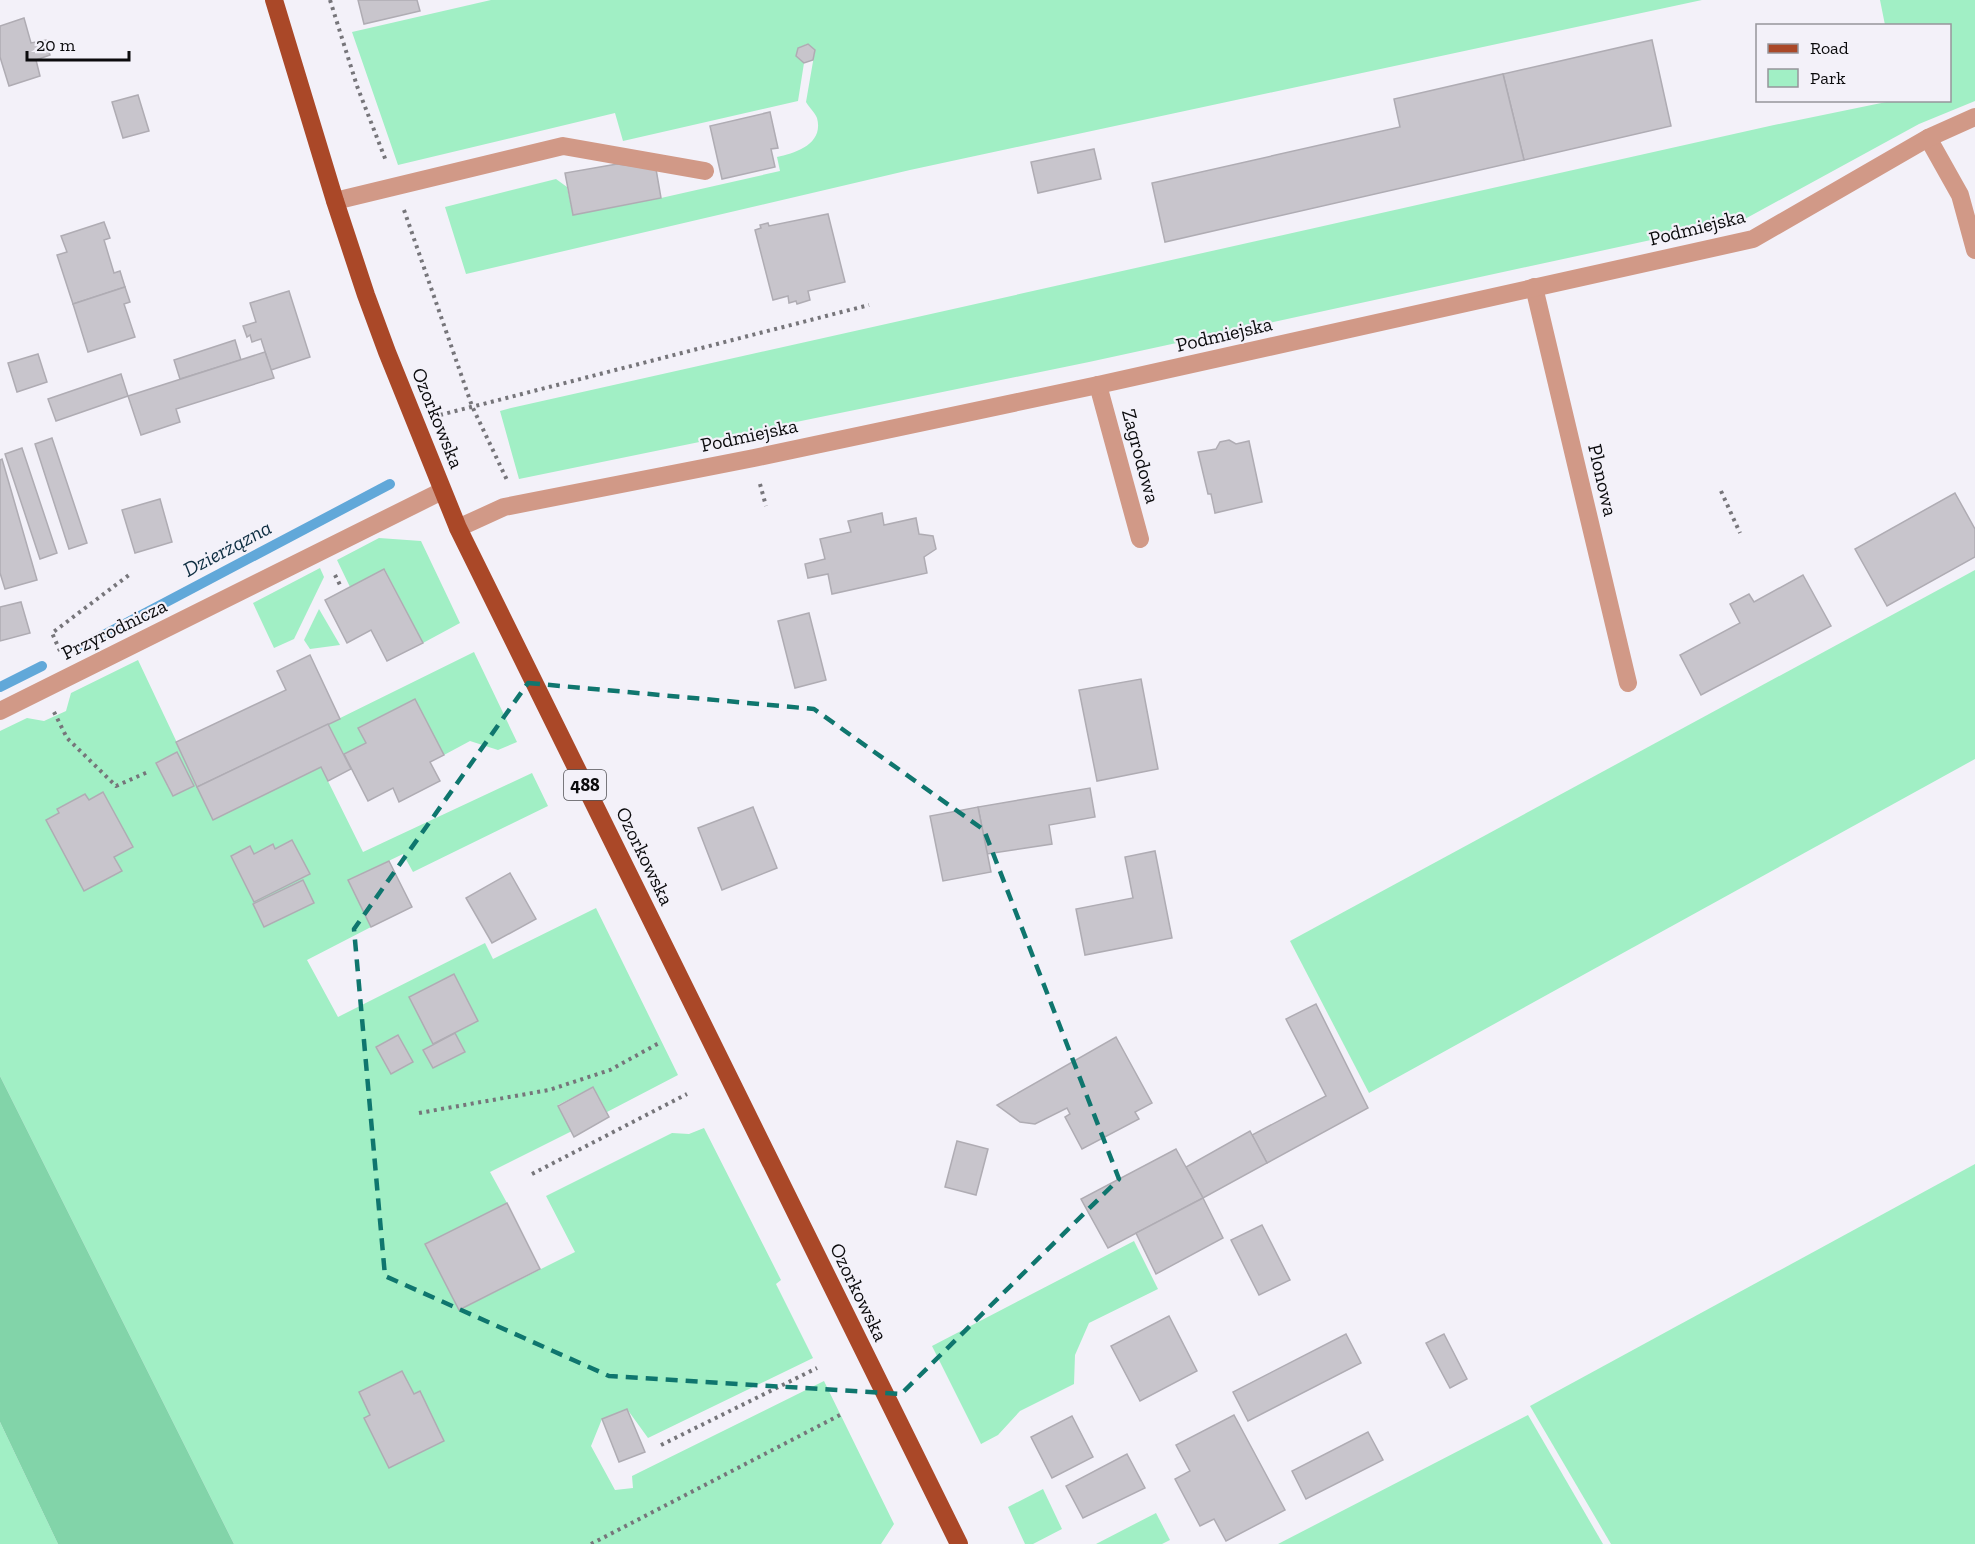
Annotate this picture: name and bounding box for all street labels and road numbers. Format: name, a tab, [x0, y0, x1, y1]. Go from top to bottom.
street label: Podmiejska	[1646, 203, 1748, 251]
street label: Podmiejska	[1173, 311, 1275, 357]
street label: Ozorkowska	[407, 364, 469, 472]
street label: Zagrodowa	[1117, 406, 1165, 506]
street label: Podmiejska	[698, 413, 800, 457]
street label: Plonowa	[1583, 441, 1623, 519]
street label: Przyrodnicza	[57, 593, 171, 665]
road number: 488	[564, 770, 606, 800]
street label: Ozorkowska	[611, 803, 679, 909]
street label: Ozorkowska	[825, 1239, 893, 1345]

